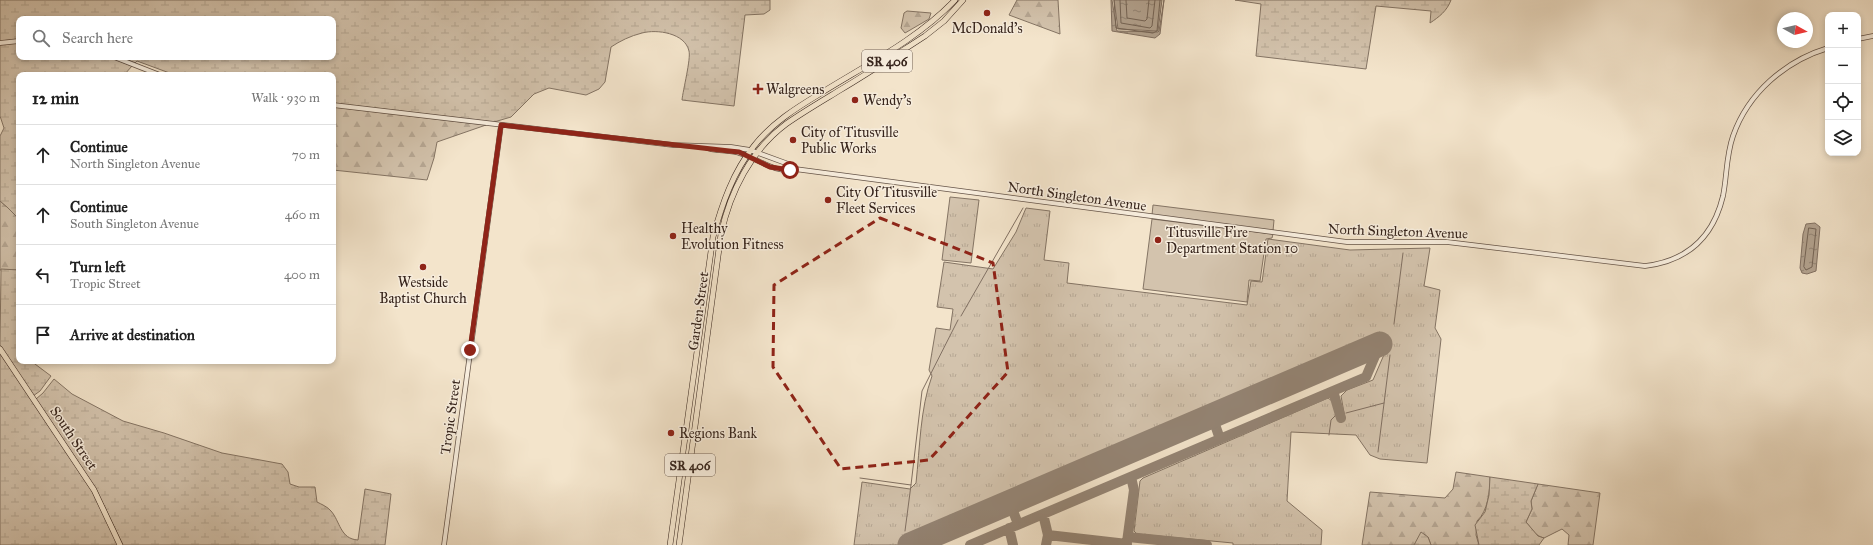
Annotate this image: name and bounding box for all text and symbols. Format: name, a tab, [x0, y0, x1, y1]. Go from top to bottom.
marker: McDonald's	[982, 8, 992, 18]
north arrow	[1777, 12, 1813, 48]
map controls	[1825, 12, 1861, 156]
button: +	[1825, 12, 1861, 48]
search box	[16, 16, 336, 60]
place label: McDonald's	[951, 20, 1023, 37]
icon: search	[30, 27, 52, 49]
text: Search here	[62, 29, 133, 47]
button: −	[1825, 48, 1861, 84]
road number: SR 406	[862, 50, 912, 72]
place label: Walgreens	[766, 81, 824, 98]
marker: Walgreens	[753, 84, 763, 94]
button: locate	[1825, 84, 1861, 120]
text: 12 min	[32, 88, 79, 109]
text: Walk · 930 m	[251, 90, 320, 106]
place label: Wendy's	[863, 92, 911, 109]
marker: Wendy's	[850, 95, 860, 105]
button: layers	[1825, 120, 1861, 156]
place label: City of Titusville Public Works	[801, 124, 899, 157]
marker: City of Titusville Public Works	[788, 135, 798, 145]
text: Continue	[70, 138, 128, 156]
icon: ahead	[32, 144, 54, 166]
text: 70 m	[292, 147, 320, 163]
text: North Singleton Avenue	[70, 156, 200, 172]
route start	[781, 161, 799, 179]
street label: North Singleton Avenue	[1006, 178, 1148, 215]
place label: City Of Titusville Fleet Services	[836, 184, 937, 217]
marker: City Of Titusville Fleet Services	[823, 195, 833, 205]
text: Continue	[70, 198, 128, 216]
icon: ahead	[32, 204, 54, 226]
text: 460 m	[285, 207, 320, 223]
text: South Singleton Avenue	[70, 216, 199, 232]
place label: Healthy Evolution Fitness	[681, 220, 784, 253]
street label: North Singleton Avenue	[1328, 221, 1468, 242]
place label: Titusville Fire Department Station 10	[1166, 224, 1298, 257]
marker: Healthy Evolution Fitness	[668, 231, 678, 241]
marker: Titusville Fire Department Station 10	[1153, 235, 1163, 245]
text: Turn left	[70, 258, 126, 276]
marker: Westside Baptist Church	[418, 262, 428, 272]
icon: left	[32, 264, 54, 286]
text: 400 m	[284, 267, 320, 283]
street label: Garden Street	[685, 270, 712, 352]
place label: Westside Baptist Church	[379, 274, 467, 307]
text: Tropic Street	[70, 276, 141, 292]
icon: arrive	[32, 324, 54, 346]
text: Arrive at destination	[70, 326, 195, 344]
route end	[461, 341, 479, 359]
street label: Tropic Street	[437, 378, 464, 456]
street label: South Street	[46, 403, 101, 473]
place label: Regions Bank	[679, 425, 758, 442]
marker: Regions Bank	[666, 428, 676, 438]
road number: SR 406	[665, 454, 715, 476]

